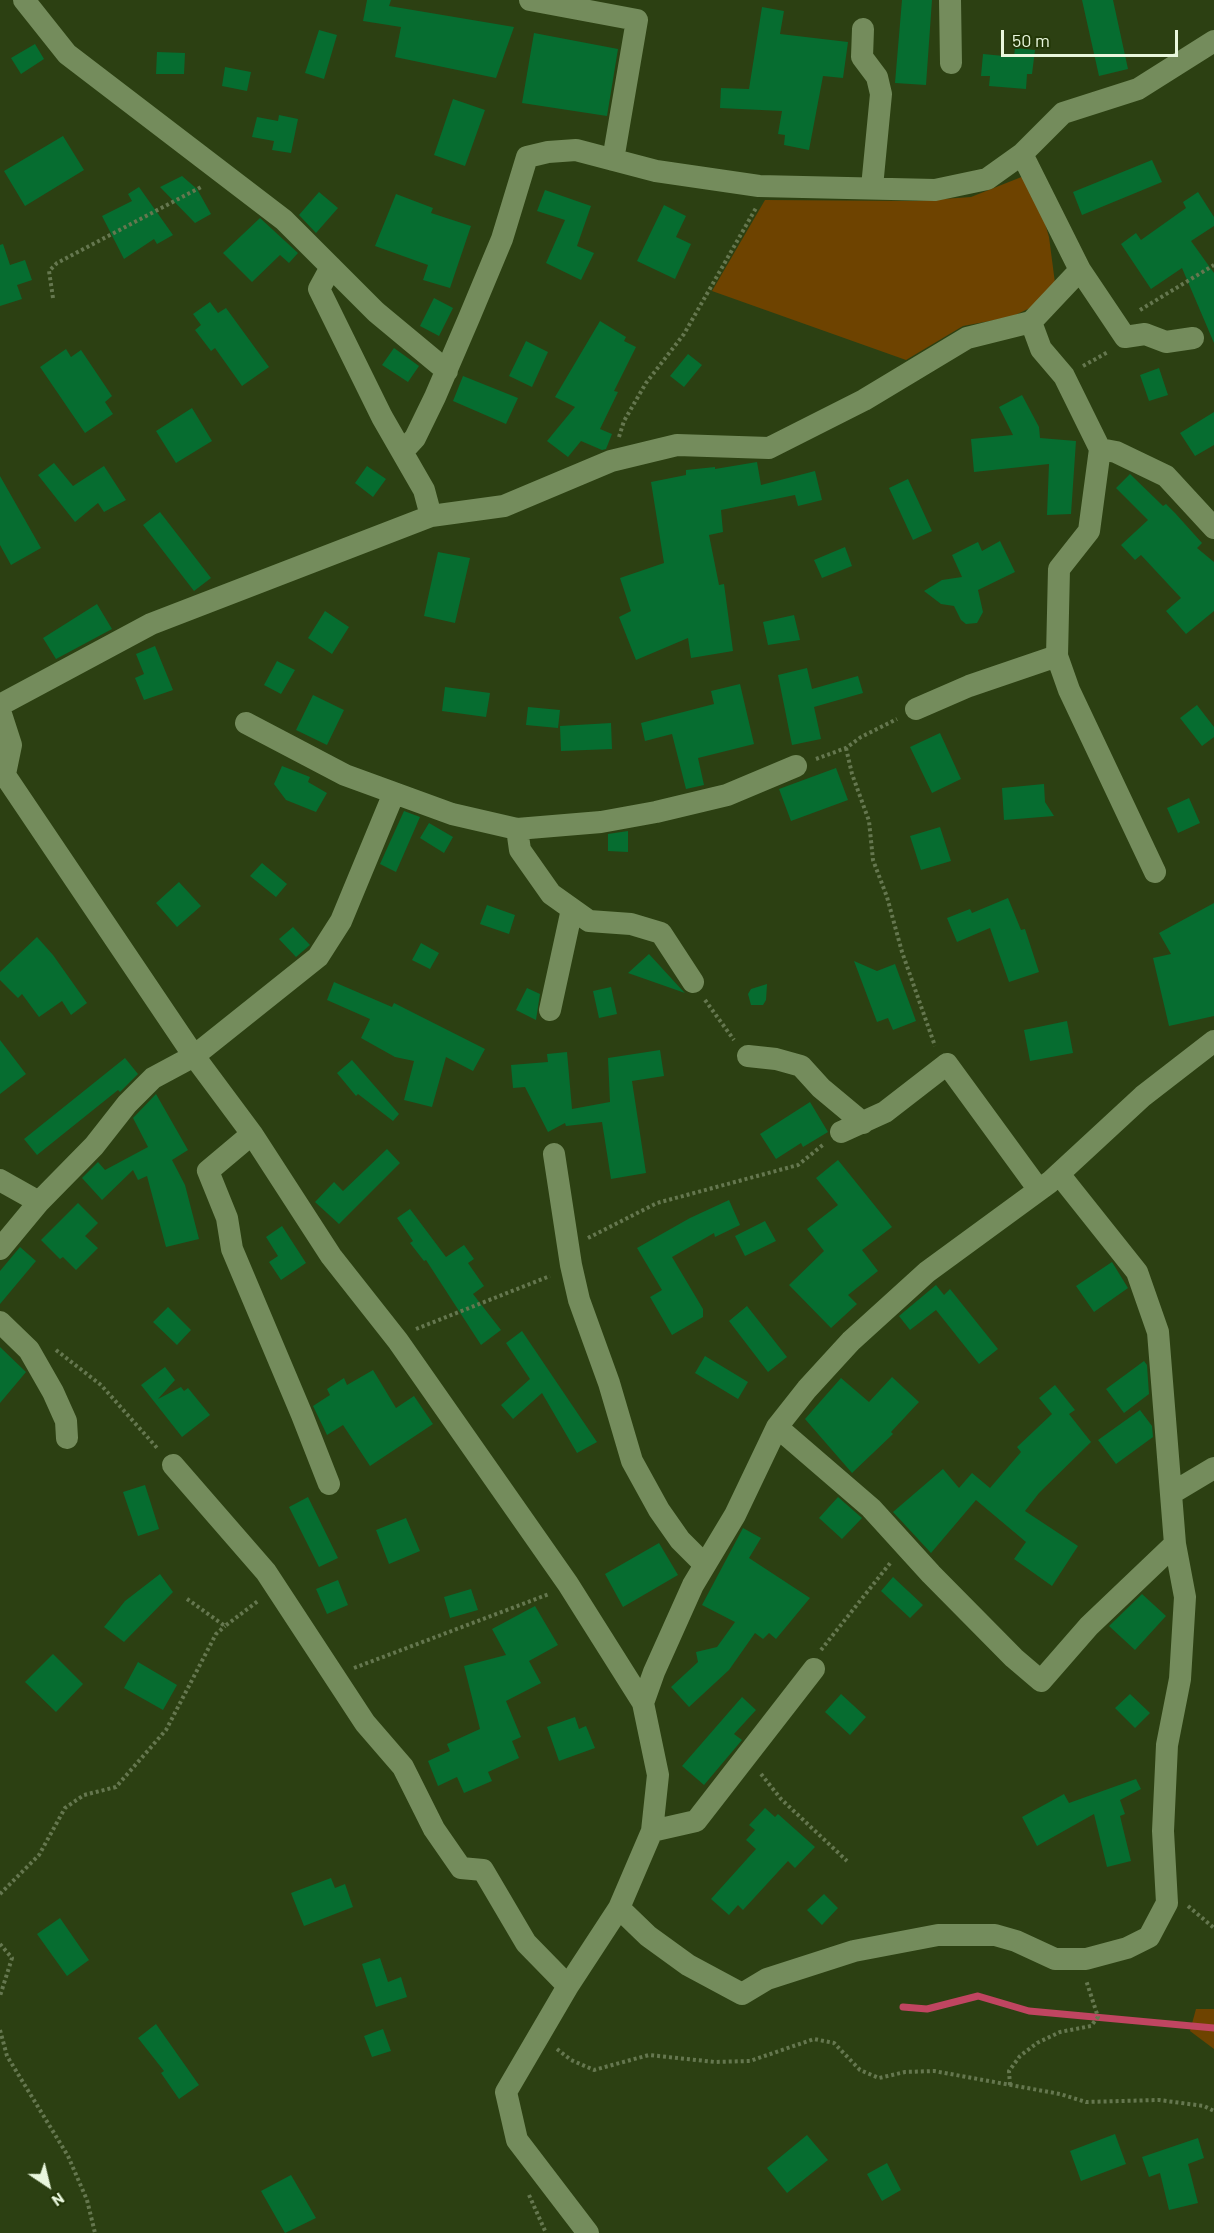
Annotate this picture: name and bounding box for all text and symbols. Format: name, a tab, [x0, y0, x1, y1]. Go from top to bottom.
scale bar	[1004, 18, 1181, 56]
text: 50 m	[1012, 29, 1050, 51]
north arrow	[18, 2155, 78, 2215]
text: N	[49, 2189, 68, 2211]

